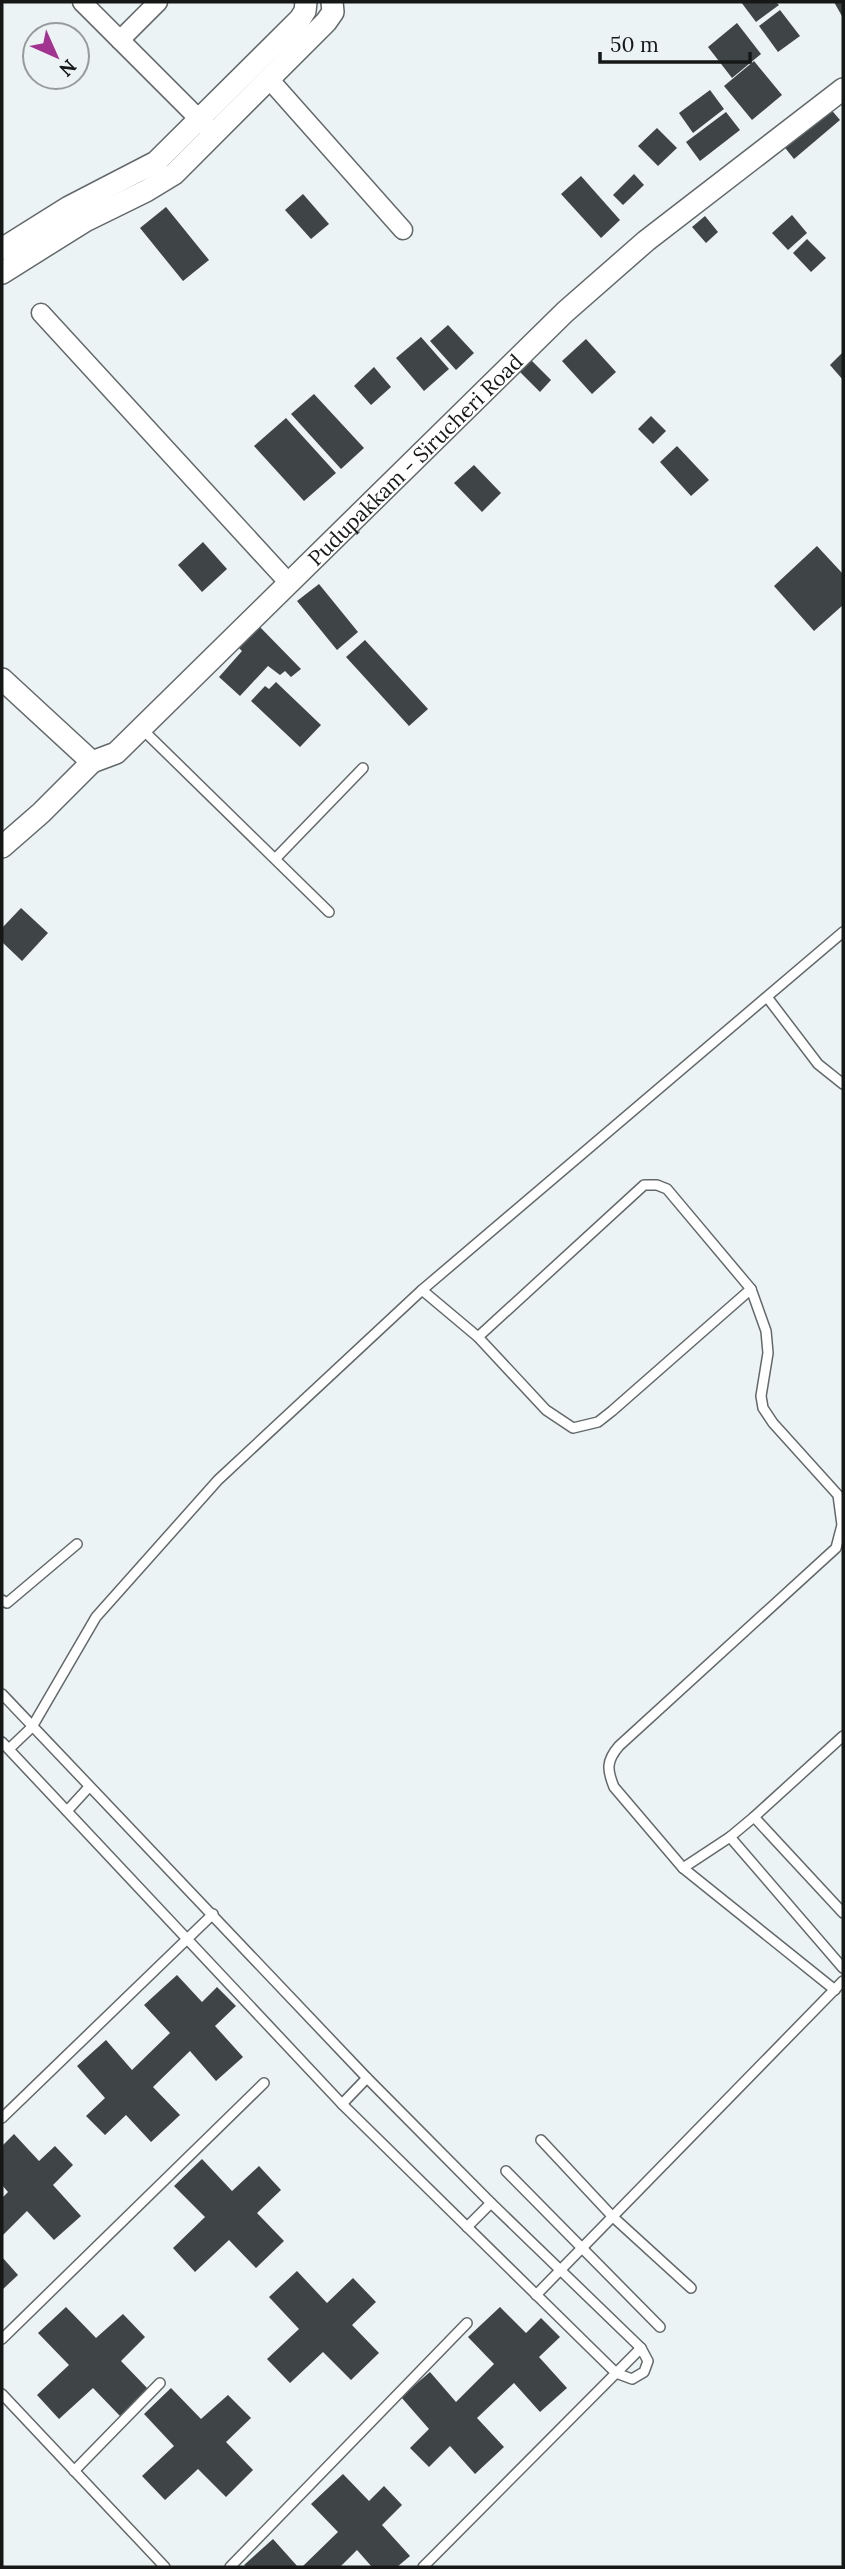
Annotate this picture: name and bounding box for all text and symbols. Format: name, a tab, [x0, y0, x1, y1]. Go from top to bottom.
north arrow	[21, 21, 91, 91]
scale bar	[600, 21, 750, 65]
text: 50 m	[610, 31, 659, 58]
text: N	[54, 54, 82, 82]
street label: Pudupakkam - Sirucheri Road	[302, 348, 528, 571]

